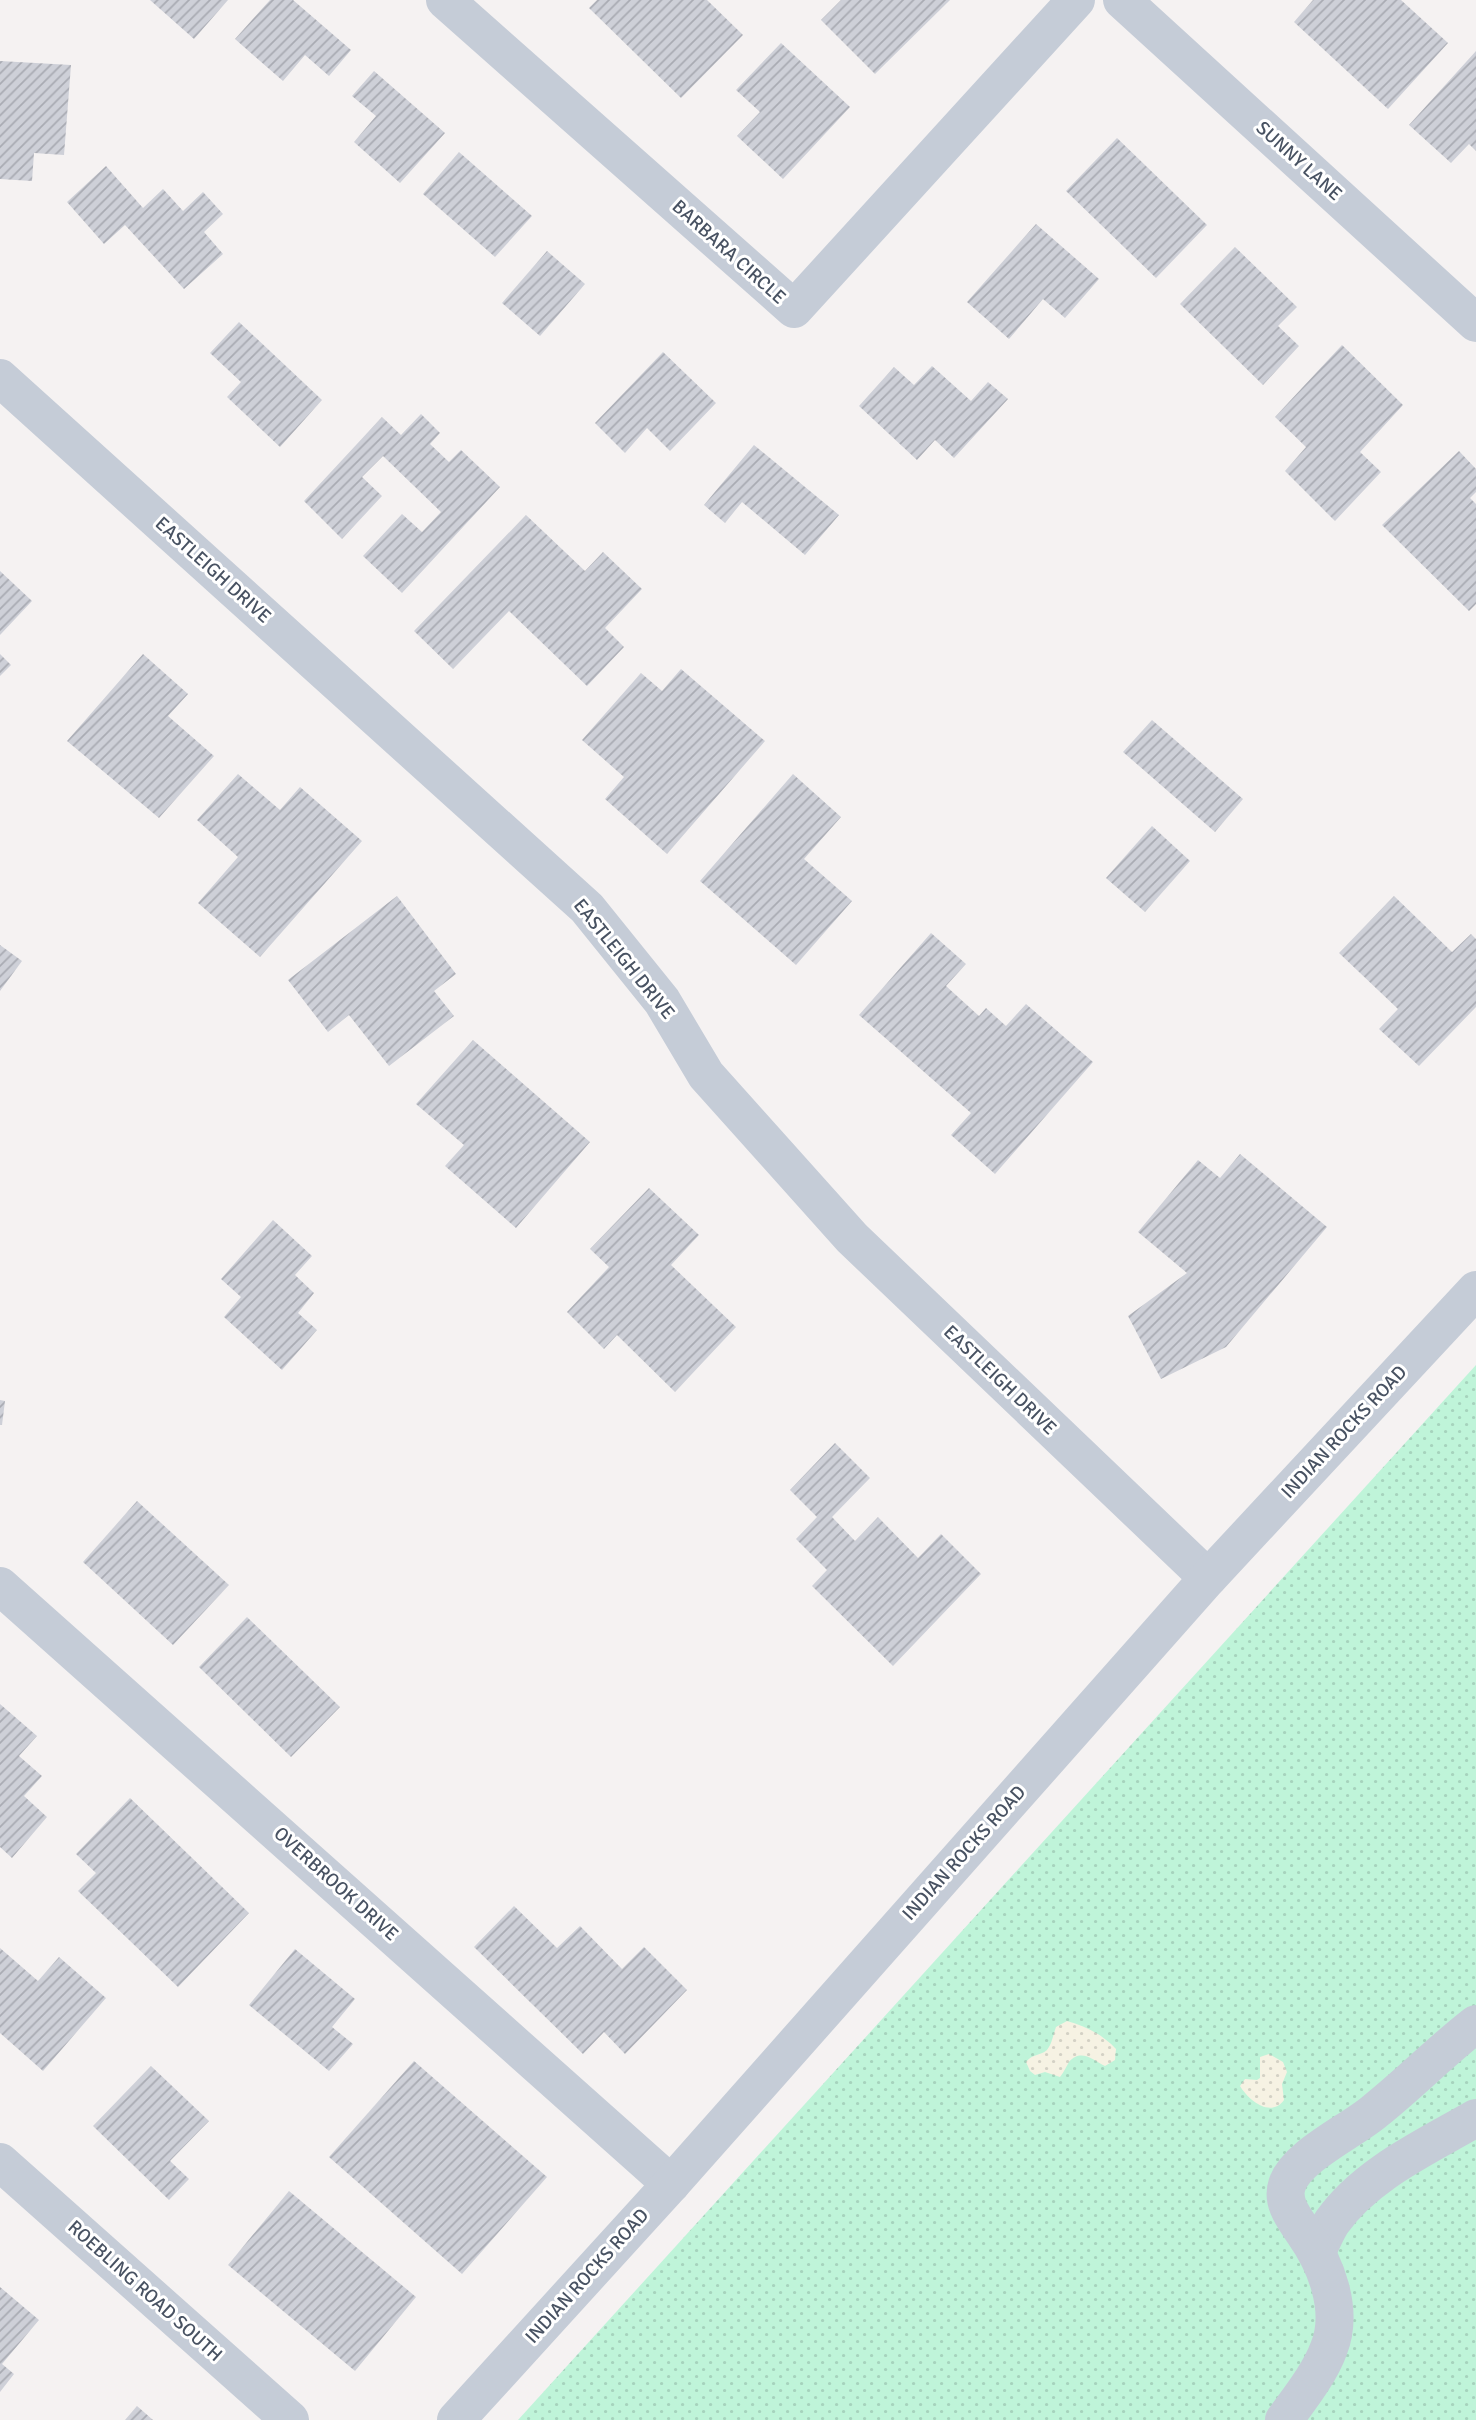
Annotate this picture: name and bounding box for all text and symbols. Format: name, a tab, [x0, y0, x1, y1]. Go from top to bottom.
street label: SUNNY LANE	[1251, 116, 1347, 206]
street label: BARBARA CIRCLE	[667, 195, 791, 309]
street label: EASTLEIGH DRIVE	[150, 512, 276, 628]
street label: EASTLEIGH DRIVE	[568, 894, 680, 1024]
street label: EASTLEIGH DRIVE	[938, 1320, 1062, 1440]
street label: INDIAN ROCKS ROAD	[1276, 1360, 1412, 1504]
street label: INDIAN ROCKS ROAD	[897, 1780, 1031, 1926]
street label: OVERBROOK DRIVE	[269, 1822, 403, 1946]
street label: INDIAN ROCKS ROAD	[520, 2203, 654, 2349]
street label: ROEBLING ROAD SOUTH	[63, 2215, 227, 2367]

